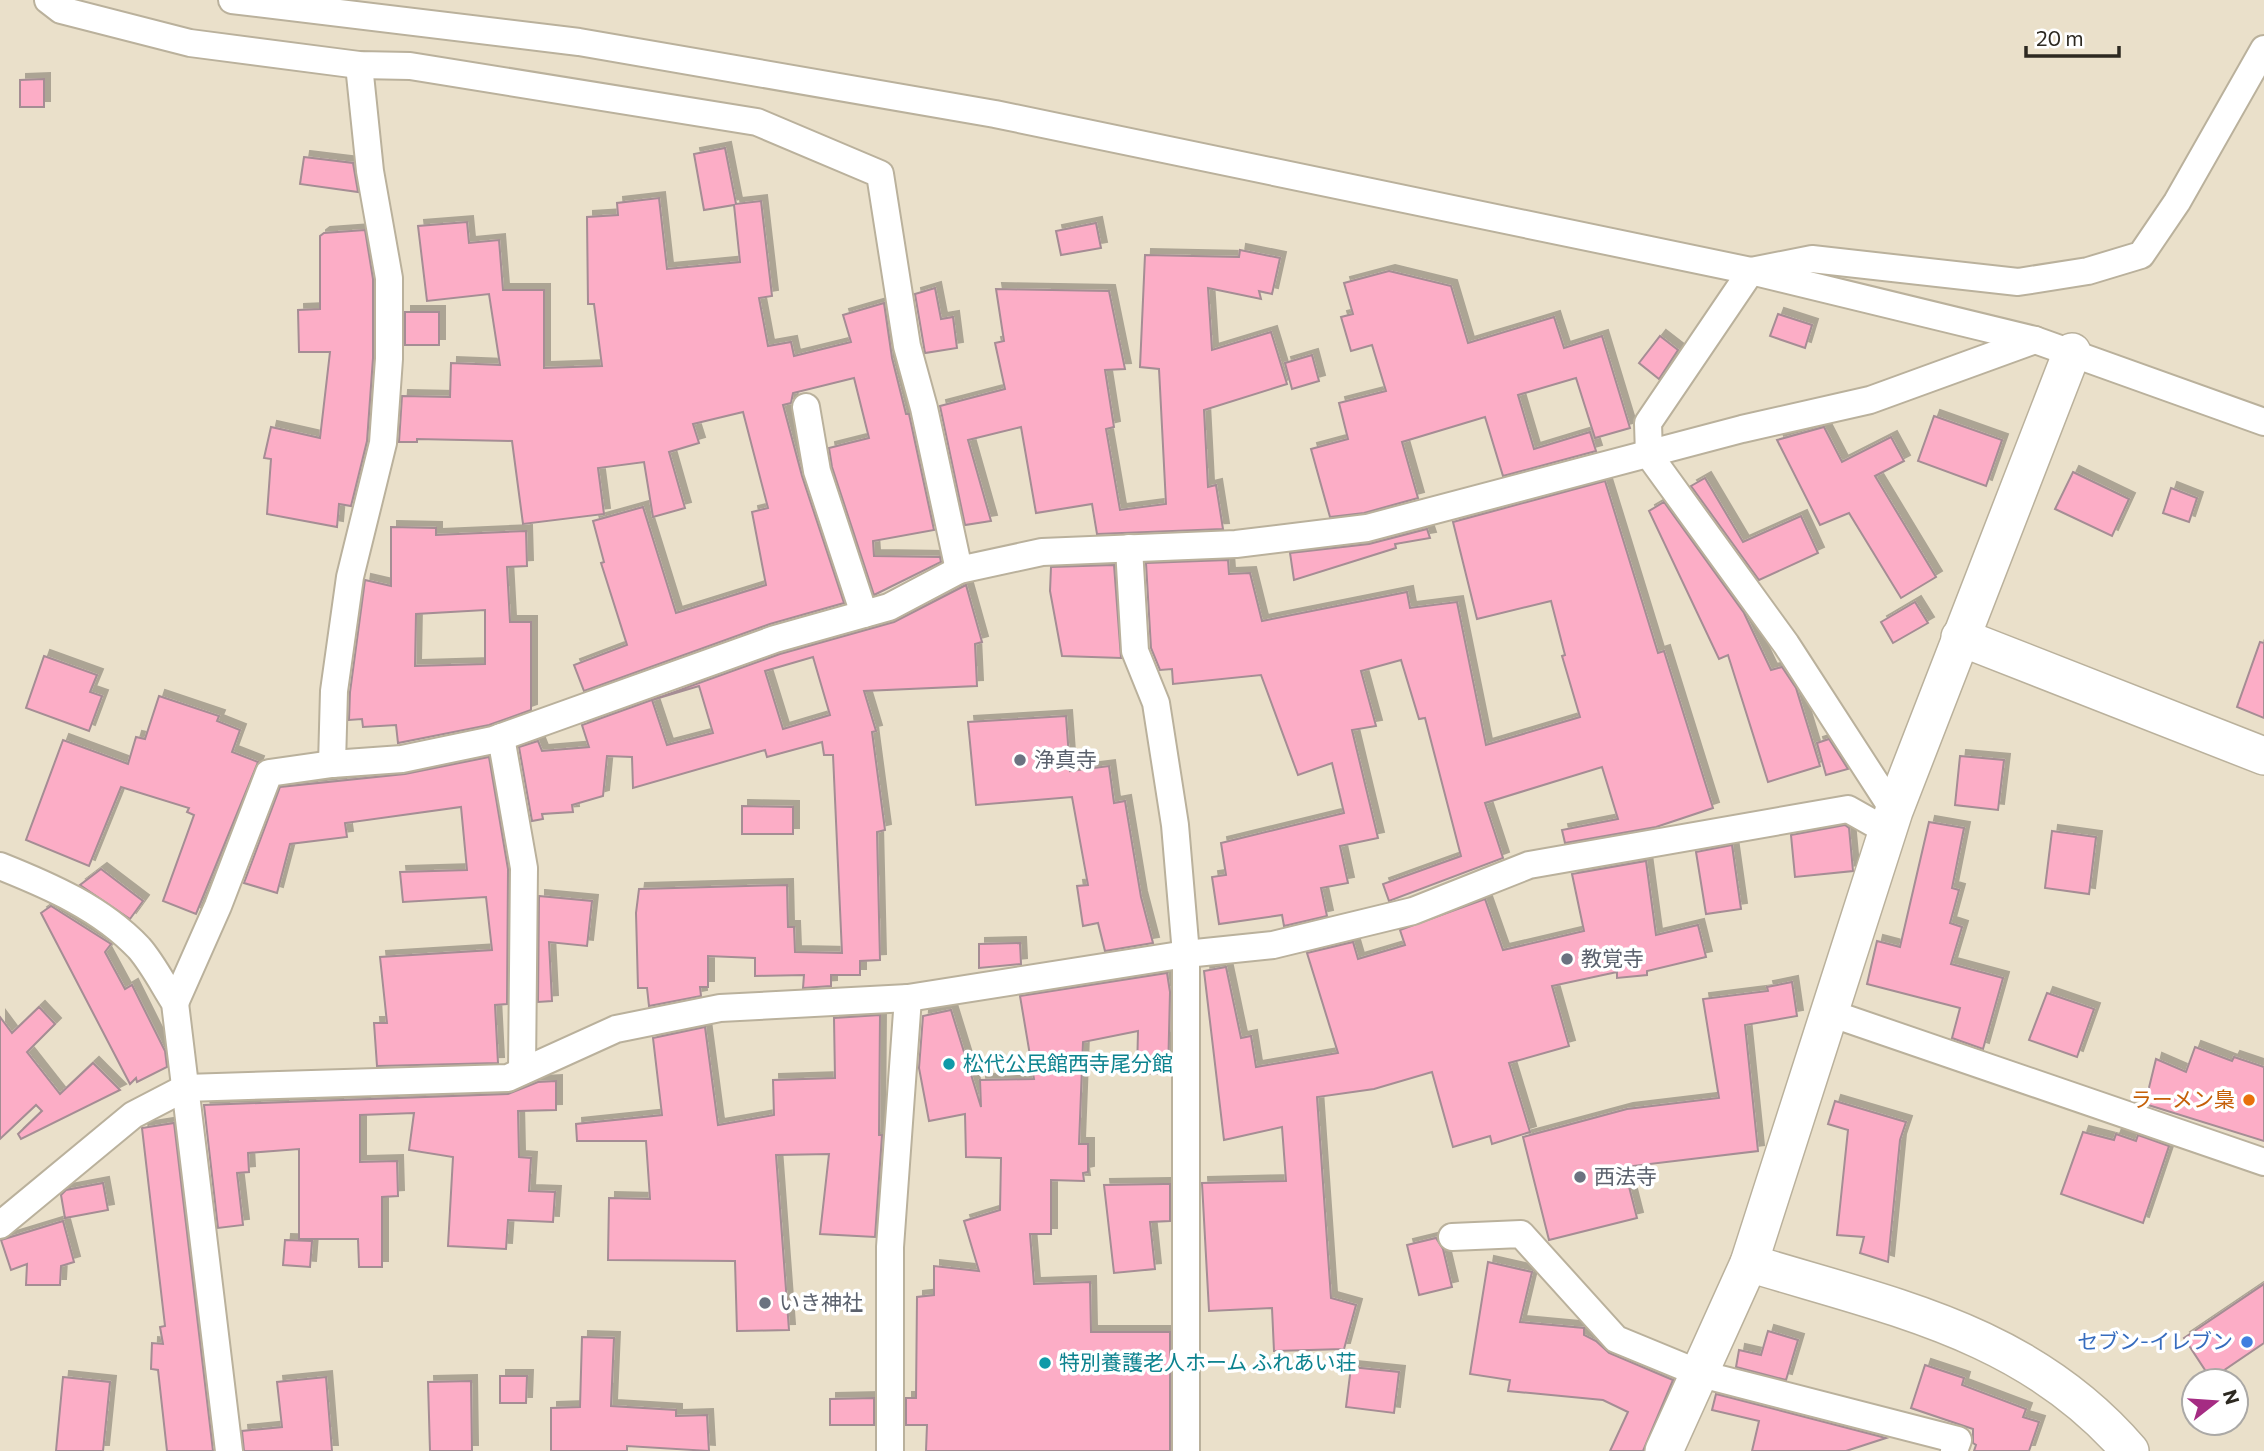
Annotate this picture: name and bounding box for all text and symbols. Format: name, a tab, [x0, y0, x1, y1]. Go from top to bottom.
scale bar	[2026, 14, 2119, 58]
text: 20 m	[2036, 25, 2084, 50]
place label: 浄真寺	[1034, 746, 1097, 771]
marker: 浄真寺	[1012, 752, 1028, 768]
place label: 教覚寺	[1581, 945, 1644, 970]
marker: 教覚寺	[1559, 951, 1575, 967]
place label: 松代公民館西寺尾分館	[963, 1050, 1173, 1075]
marker: 松代公民館西寺尾分館	[941, 1056, 957, 1072]
place label: ラーメン梟	[2131, 1086, 2235, 1111]
marker: ラーメン梟	[2241, 1092, 2257, 1108]
place label: 西法寺	[1594, 1163, 1657, 1188]
marker: 西法寺	[1572, 1169, 1588, 1185]
place label: いき神社	[779, 1289, 863, 1314]
marker: いき神社	[757, 1295, 773, 1311]
place label: セブン-イレブン	[2077, 1328, 2233, 1353]
marker: セブン-イレブン	[2239, 1334, 2255, 1350]
place label: 特別養護老人ホーム ふれあい荘	[1059, 1349, 1356, 1374]
marker: 特別養護老人ホーム ふれあい荘	[1037, 1355, 1053, 1371]
north arrow	[2180, 1367, 2250, 1437]
text: N	[2219, 1387, 2245, 1407]

